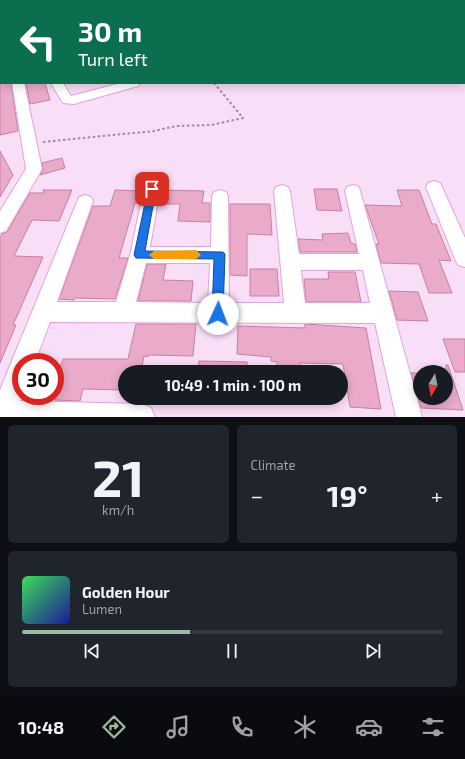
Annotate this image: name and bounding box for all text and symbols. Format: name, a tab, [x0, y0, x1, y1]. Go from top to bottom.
text: 30 m	[78, 14, 142, 48]
icon: left	[12, 16, 64, 68]
text: Turn left	[78, 48, 148, 70]
pin	[135, 172, 169, 206]
icon: arrive	[141, 178, 163, 200]
position arrow	[197, 293, 239, 335]
speed limit sign: 30	[12, 353, 64, 405]
north arrow	[413, 365, 453, 405]
map controls	[413, 365, 453, 405]
text: 10:49 · 1 min · 100 m	[165, 376, 301, 394]
text: 21	[92, 445, 145, 507]
text: Climate	[251, 457, 295, 473]
text: 19°	[327, 477, 368, 513]
text: −	[251, 482, 263, 508]
text: +	[431, 482, 443, 508]
text: km/h	[102, 502, 134, 518]
text: Golden Hour	[82, 583, 170, 601]
text: Lumen	[82, 601, 122, 617]
icon: previous	[81, 640, 103, 662]
icon: pause	[221, 640, 243, 662]
icon: next	[362, 640, 384, 662]
icon: directions	[100, 713, 128, 741]
icon: music	[164, 713, 192, 741]
icon: phone	[228, 713, 256, 741]
icon: climate	[291, 713, 319, 741]
icon: car	[355, 713, 383, 741]
icon: filters	[419, 713, 447, 741]
text: 10:48	[18, 716, 64, 738]

